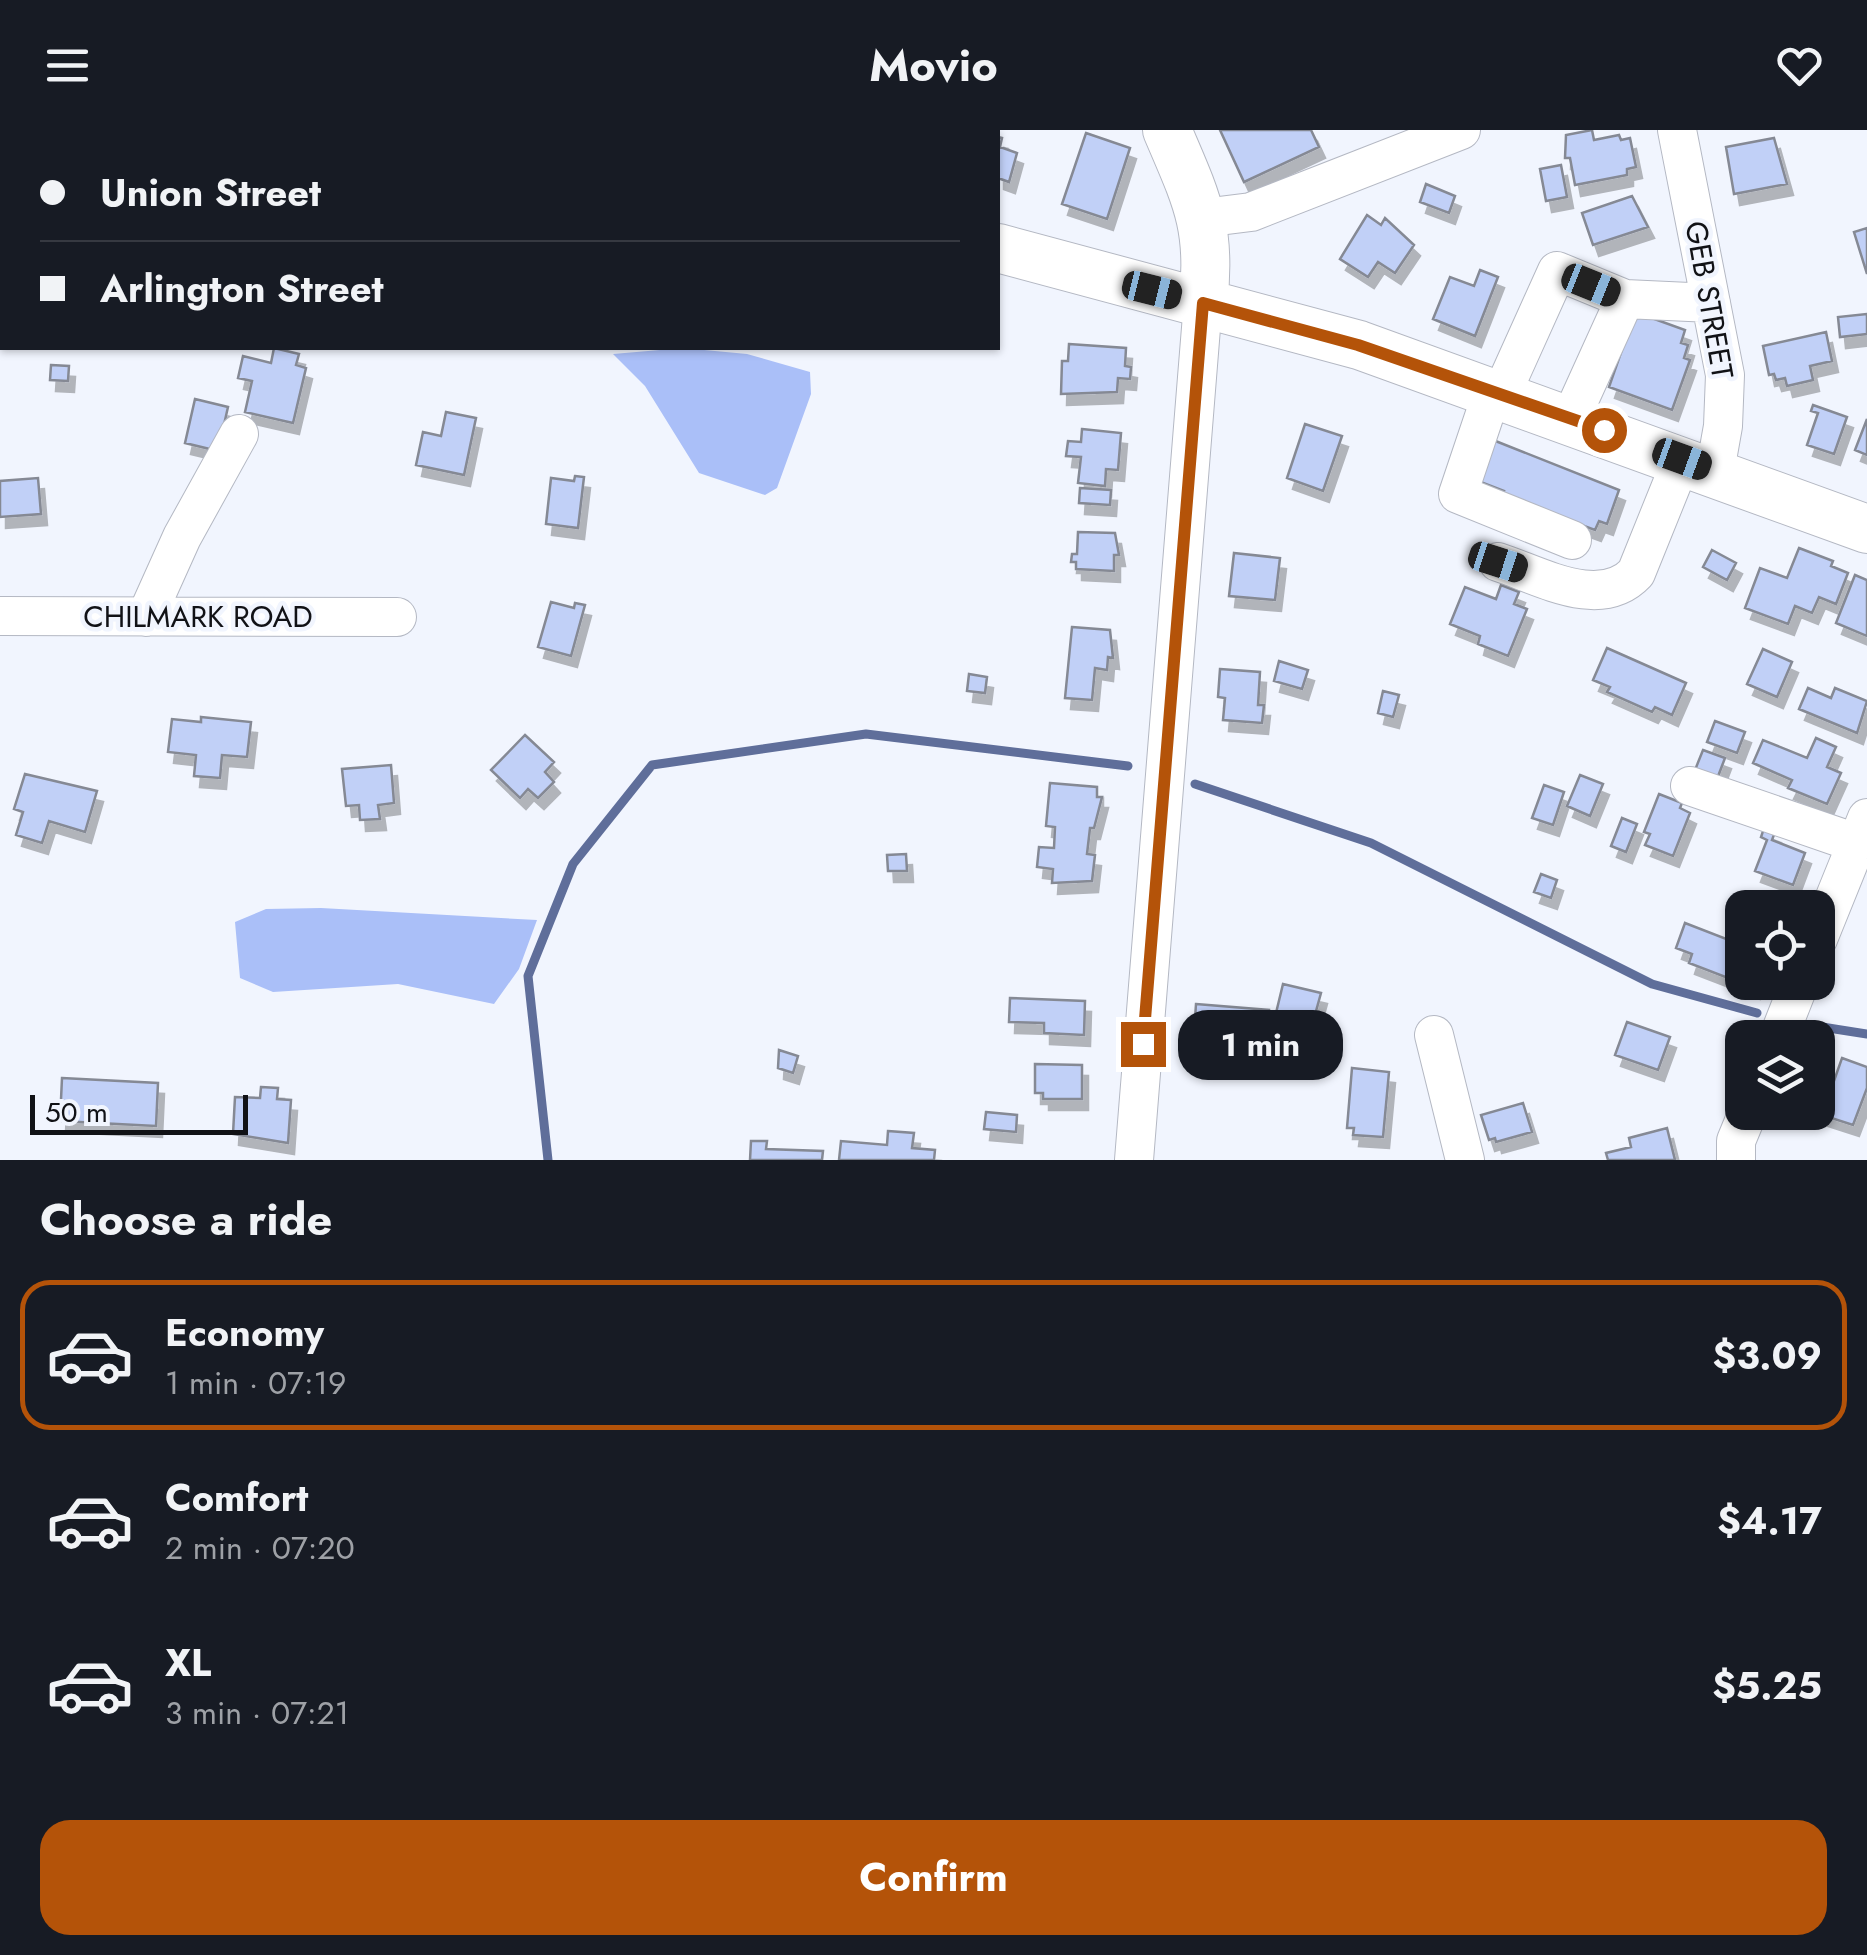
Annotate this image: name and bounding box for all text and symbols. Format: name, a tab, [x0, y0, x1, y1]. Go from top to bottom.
text: Movio	[869, 33, 998, 98]
icon: menu	[40, 38, 95, 93]
icon: heart	[1772, 38, 1827, 93]
text: Union Street	[100, 165, 321, 220]
street label: GEB STREET	[1674, 218, 1745, 382]
car	[1558, 260, 1624, 310]
text: Arlington Street	[100, 261, 384, 316]
car	[1119, 268, 1185, 312]
route start	[1582, 408, 1627, 453]
car	[1649, 435, 1715, 483]
car	[1465, 538, 1531, 586]
street label: CHILMARK ROAD	[83, 595, 313, 638]
map controls	[1725, 890, 1835, 1130]
button: locate	[1725, 890, 1835, 1000]
callout: 1 min	[1178, 1009, 1343, 1079]
button: layers	[1725, 1020, 1835, 1130]
route end	[1121, 1022, 1166, 1067]
text: 1 min	[1221, 1022, 1300, 1068]
scale bar	[30, 1090, 248, 1134]
text: 50 m	[45, 1092, 108, 1133]
text: Choose a ride	[40, 1187, 332, 1252]
text: Economy	[165, 1305, 324, 1360]
icon: car	[45, 1310, 135, 1400]
text: $3.09	[1713, 1328, 1822, 1383]
text: 1 min · 07:19	[165, 1360, 346, 1406]
text: Comfort	[165, 1470, 308, 1525]
icon: car	[45, 1475, 135, 1565]
text: $4.17	[1717, 1493, 1822, 1548]
text: 2 min · 07:20	[165, 1525, 355, 1571]
text: XL	[165, 1635, 211, 1690]
icon: car	[45, 1640, 135, 1730]
text: $5.25	[1712, 1658, 1822, 1713]
text: 3 min · 07:21	[165, 1690, 349, 1736]
button: Confirm	[40, 1820, 1827, 1935]

